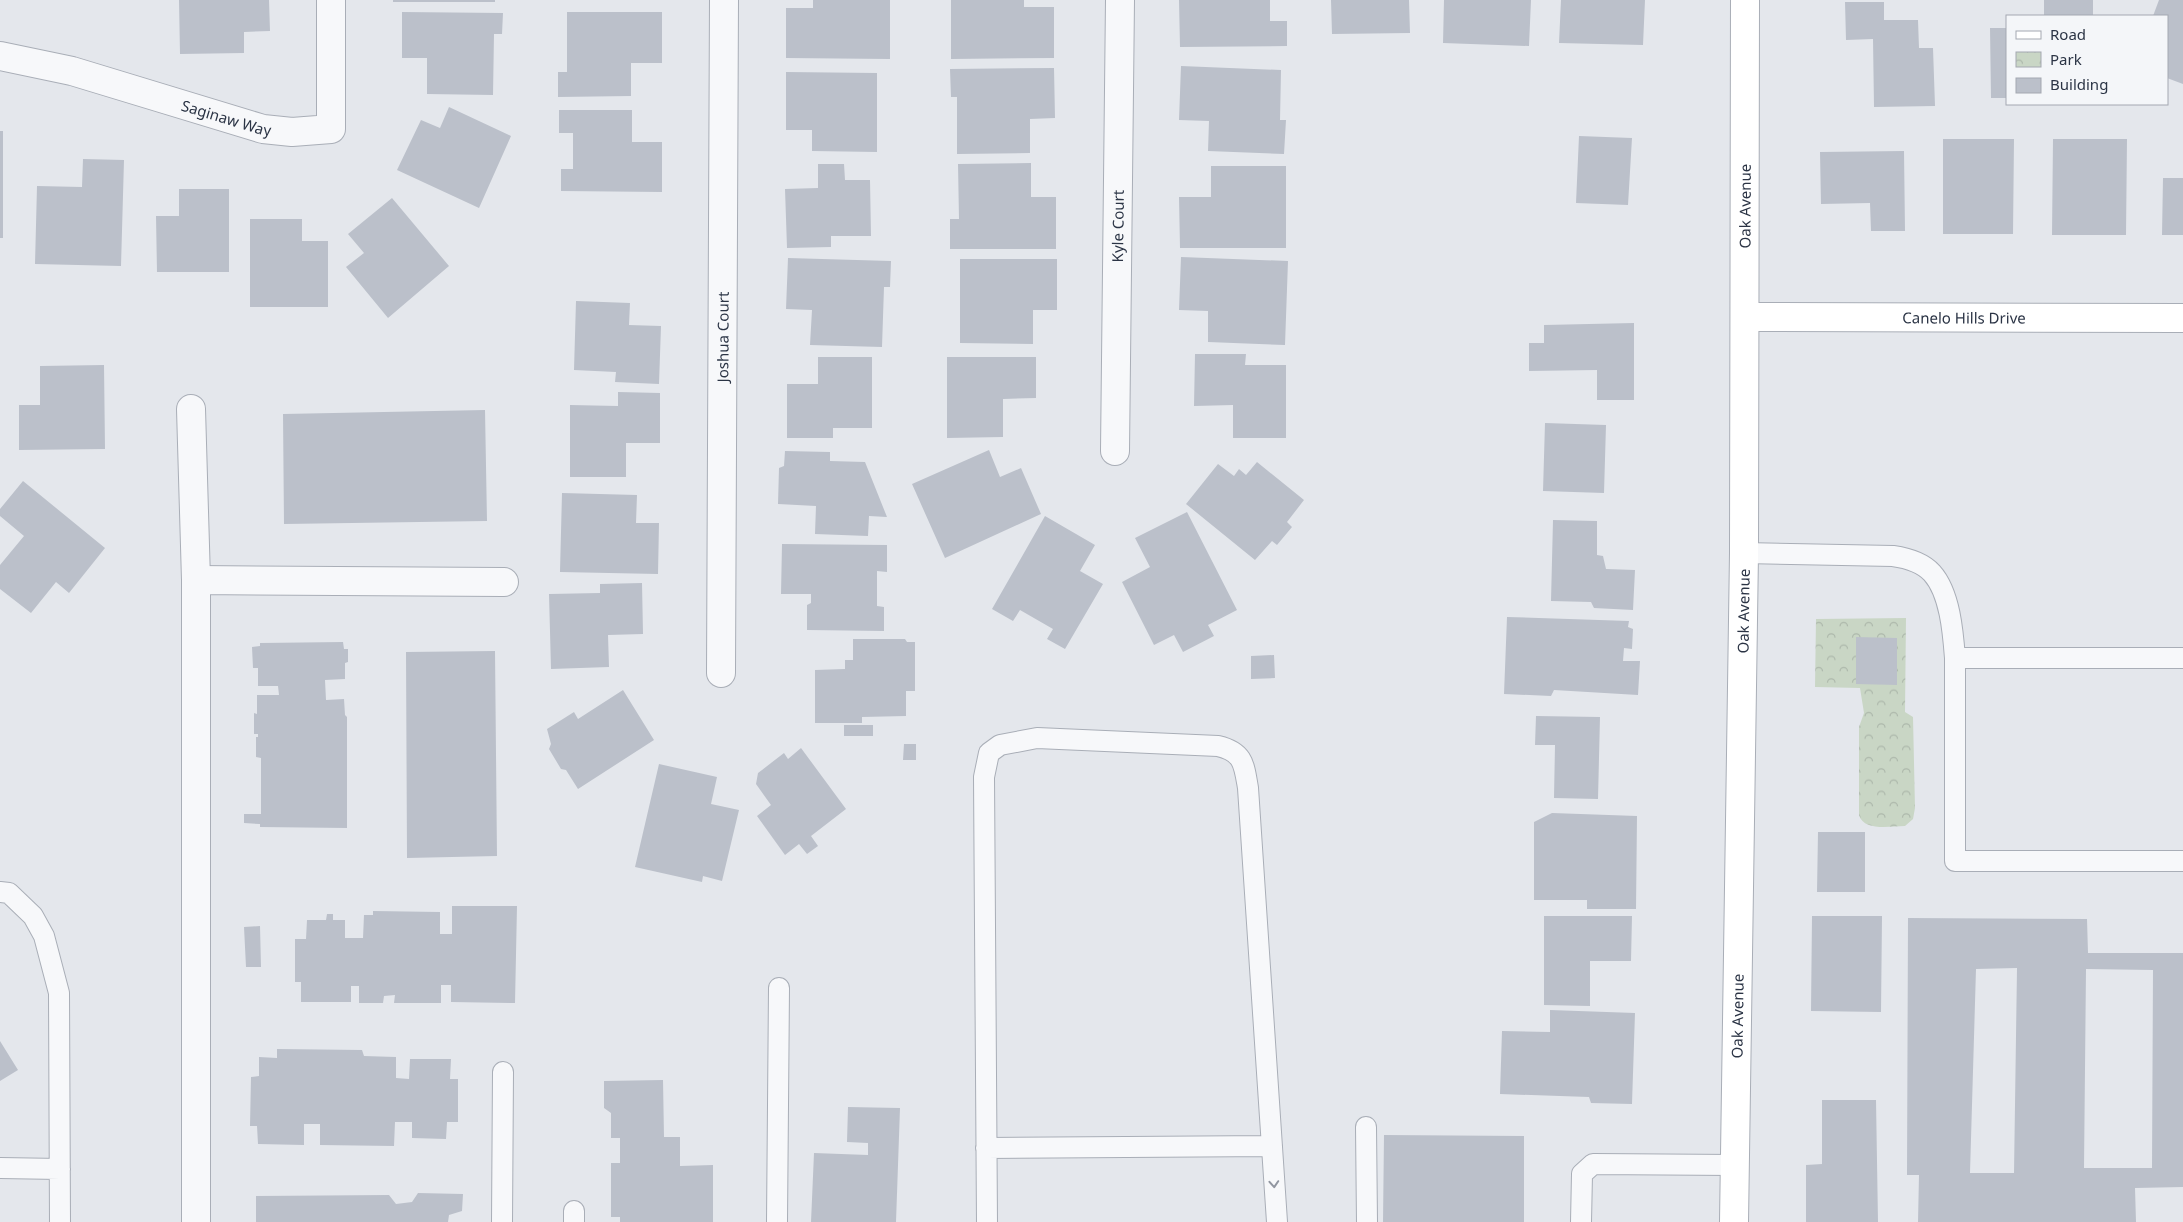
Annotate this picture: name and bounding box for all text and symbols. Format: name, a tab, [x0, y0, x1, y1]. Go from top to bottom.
legend	[2006, 15, 2168, 105]
text: Road	[2050, 24, 2086, 44]
text: Park	[2050, 49, 2082, 69]
text: Building	[2050, 74, 2108, 94]
street label: Saginaw Way	[179, 95, 273, 140]
street label: Oak Avenue	[1735, 164, 1755, 248]
street label: Kyle Court	[1107, 189, 1128, 262]
street label: Joshua Court	[712, 291, 733, 384]
street label: Canelo Hills Drive	[1902, 307, 2026, 328]
street label: Oak Avenue	[1732, 569, 1754, 654]
street label: Oak Avenue	[1726, 973, 1748, 1059]
one-way arrow	[1269, 1180, 1280, 1188]

